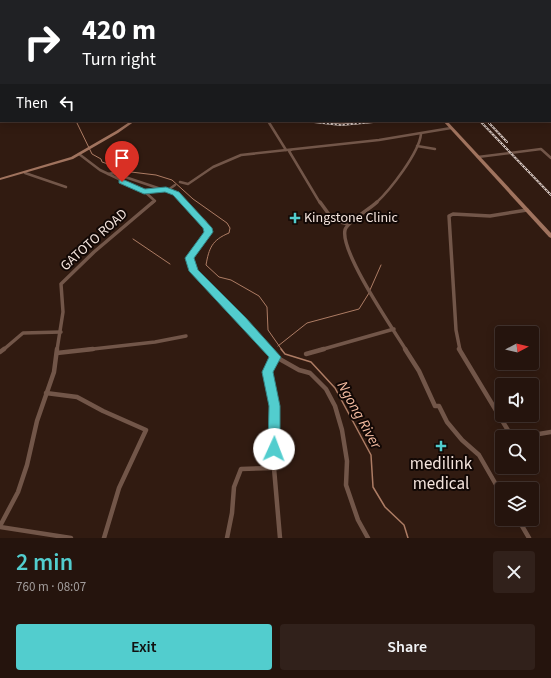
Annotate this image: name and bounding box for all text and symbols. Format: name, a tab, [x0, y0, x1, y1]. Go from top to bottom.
text: 420 m	[82, 10, 156, 50]
icon: right	[16, 16, 68, 68]
text: Turn right	[82, 47, 156, 72]
icon: left	[56, 92, 78, 114]
text: Then	[16, 93, 48, 114]
pin	[105, 141, 139, 182]
icon: arrive	[111, 147, 133, 169]
street label: GATOTO ROAD	[56, 204, 132, 276]
place label: Kingstone Clinic	[304, 208, 398, 228]
marker: Kingstone Clinic	[289, 212, 301, 224]
north arrow	[495, 326, 539, 370]
map controls	[495, 326, 539, 526]
water label: Ngong River	[332, 377, 387, 453]
button: sound	[495, 378, 539, 422]
position arrow	[253, 428, 295, 470]
button: search	[495, 430, 539, 474]
marker: medilink medical	[435, 440, 447, 452]
place label: medilink medical	[410, 452, 473, 496]
button: layers	[495, 482, 539, 526]
text: 2 min	[16, 545, 73, 580]
button: close	[493, 551, 535, 593]
text: 760 m · 08:07	[16, 578, 86, 596]
button: Exit	[16, 624, 272, 670]
button: Share	[280, 624, 535, 670]

